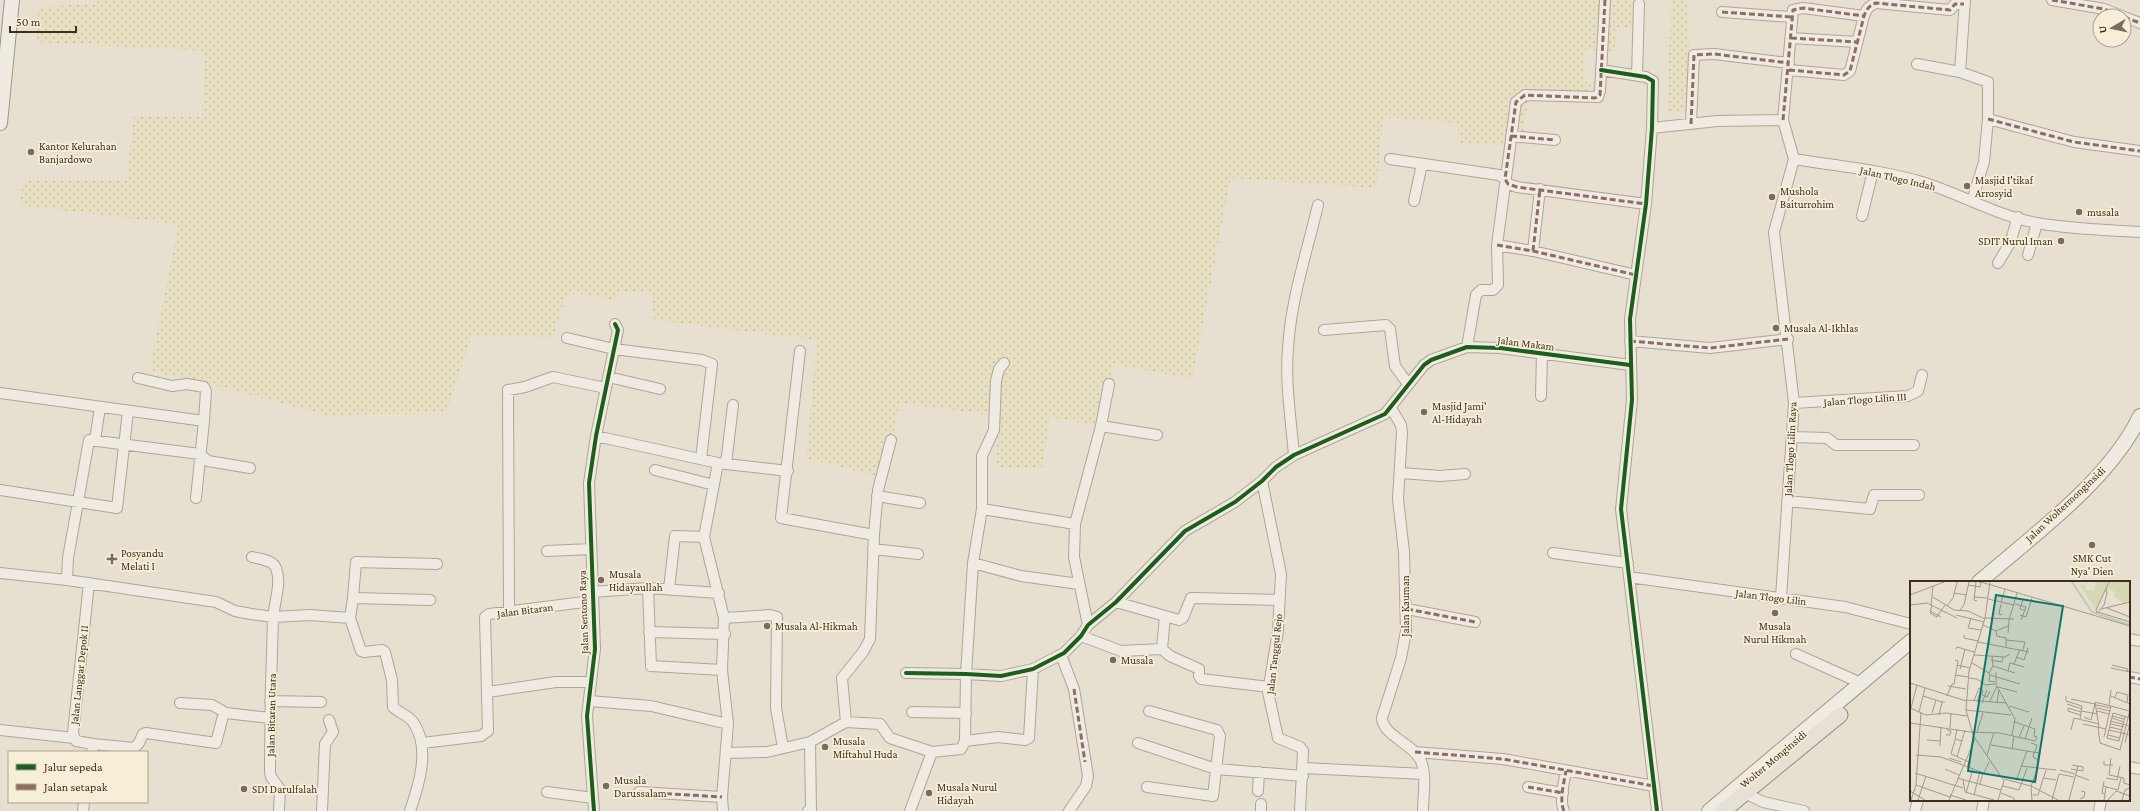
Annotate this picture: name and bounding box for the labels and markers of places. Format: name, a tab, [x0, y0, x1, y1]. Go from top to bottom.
place label: Kantor Kelurahan Banjardowo	[39, 140, 117, 166]
marker: Kantor Kelurahan Banjardowo	[26, 147, 36, 157]
place label: Masjid I'tikaf Arrosyid	[1975, 174, 2034, 200]
marker: Masjid I'tikaf Arrosyid	[1962, 181, 1972, 191]
place label: Mushola Baiturrohim	[1780, 185, 1834, 210]
marker: Mushola Baiturrohim	[1767, 192, 1777, 202]
place label: musala	[2087, 206, 2119, 218]
marker: musala	[2074, 207, 2084, 217]
place label: SDIT Nurul Iman	[1978, 235, 2053, 247]
marker: SDIT Nurul Iman	[2056, 236, 2066, 246]
place label: Musala Al-Ikhlas	[1784, 322, 1858, 334]
marker: Musala Al-Ikhlas	[1771, 323, 1781, 333]
place label: Masjid Jami' Al-Hidayah	[1432, 400, 1487, 426]
marker: Masjid Jami' Al-Hidayah	[1419, 407, 1429, 417]
marker: SMK Cut Nya' Dien	[2087, 540, 2097, 550]
place label: Posyandu Melati I	[121, 547, 164, 572]
place label: SMK Cut Nya' Dien	[2071, 552, 2113, 578]
marker: Posyandu Melati I	[106, 553, 118, 565]
place label: Musala Hidayaullah	[609, 568, 663, 594]
marker: Musala Hidayaullah	[596, 575, 606, 585]
marker: Musala Nurul Hikmah	[1770, 608, 1780, 618]
place label: Musala Al-Hikmah	[775, 620, 858, 632]
place label: Musala Nurul Hikmah	[1744, 620, 1807, 645]
marker: Musala Al-Hikmah	[762, 621, 772, 631]
place label: Musala	[1121, 654, 1153, 666]
marker: Musala	[1108, 655, 1118, 665]
place label: Musala Miftahul Huda	[833, 735, 898, 760]
marker: Musala Miftahul Huda	[820, 742, 830, 752]
place label: Musala Darussalam	[614, 774, 667, 799]
marker: Musala Darussalam	[601, 781, 611, 791]
place label: Musala Nurul Hidayah	[937, 781, 997, 807]
place label: SDI Darulfalah	[252, 783, 317, 795]
marker: SDI Darulfalah	[239, 784, 249, 794]
marker: Musala Nurul Hidayah	[924, 788, 934, 798]

